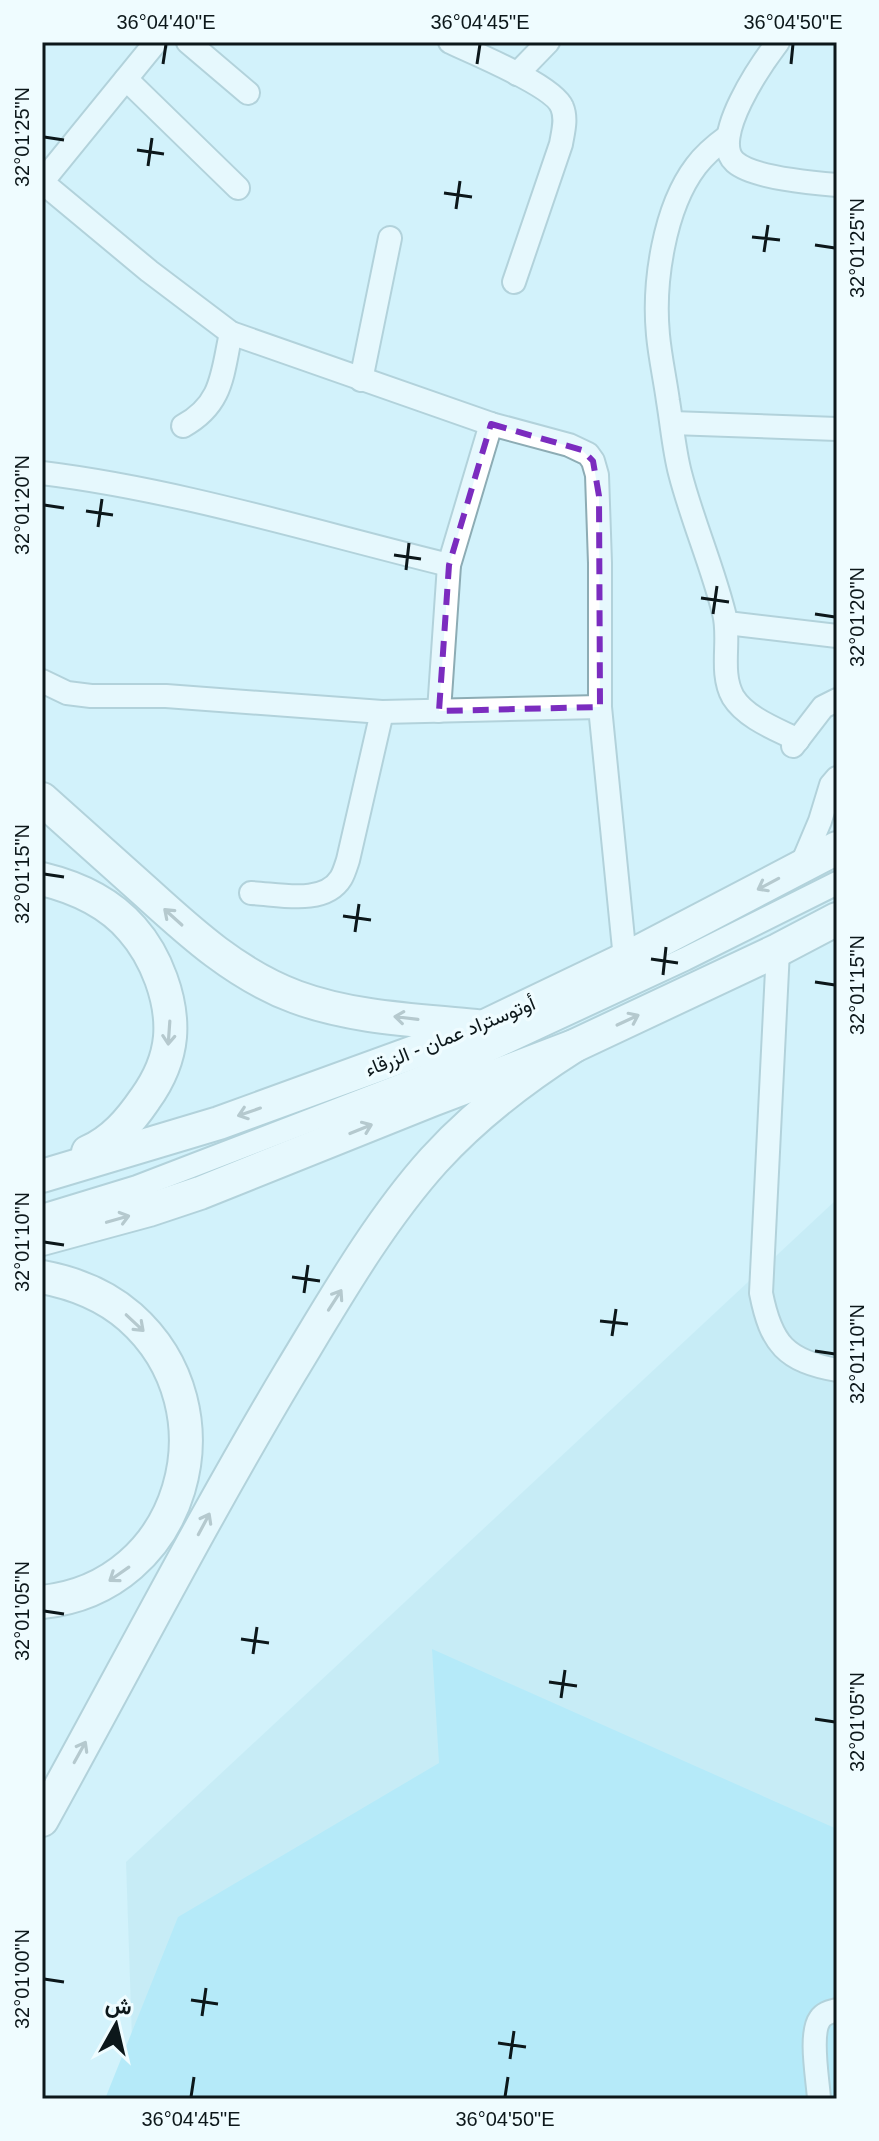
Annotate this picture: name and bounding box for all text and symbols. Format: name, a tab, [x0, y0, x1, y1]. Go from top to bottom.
text: 36°04'40"E	[117, 11, 216, 33]
text: 36°04'45"E	[431, 11, 530, 33]
text: 36°04'50"E	[744, 11, 843, 33]
text: 32°01'25"N	[11, 87, 33, 187]
text: 32°01'25"N	[846, 198, 868, 298]
text: 32°01'20"N	[11, 455, 33, 555]
text: 32°01'20"N	[846, 567, 868, 667]
text: 32°01'15"N	[11, 824, 33, 924]
one-way arrow	[756, 876, 780, 892]
one-way arrow	[163, 907, 183, 926]
text: 32°01'15"N	[846, 935, 868, 1035]
street label: أوتوستراد عمان - الزرقاء	[362, 992, 539, 1082]
one-way arrow	[393, 1011, 420, 1026]
one-way arrow	[615, 1012, 639, 1027]
one-way arrow	[161, 1019, 176, 1046]
one-way arrow	[237, 1106, 262, 1121]
one-way arrow	[348, 1120, 373, 1135]
text: 32°01'10"N	[11, 1192, 33, 1292]
one-way arrow	[104, 1211, 130, 1226]
one-way arrow	[327, 1289, 344, 1311]
text: 32°01'10"N	[846, 1304, 868, 1404]
one-way arrow	[125, 1313, 145, 1331]
one-way arrow	[196, 1512, 212, 1536]
text: 32°01'05"N	[11, 1561, 33, 1661]
one-way arrow	[108, 1566, 130, 1582]
text: 32°01'05"N	[846, 1672, 868, 1772]
one-way arrow	[72, 1741, 88, 1764]
text: 32°01'00"N	[11, 1929, 33, 2029]
north arrow	[76, 1985, 156, 2065]
text: ش	[104, 1991, 134, 2021]
text: 36°04'45"E	[142, 2108, 241, 2130]
text: 36°04'50"E	[456, 2108, 555, 2130]

